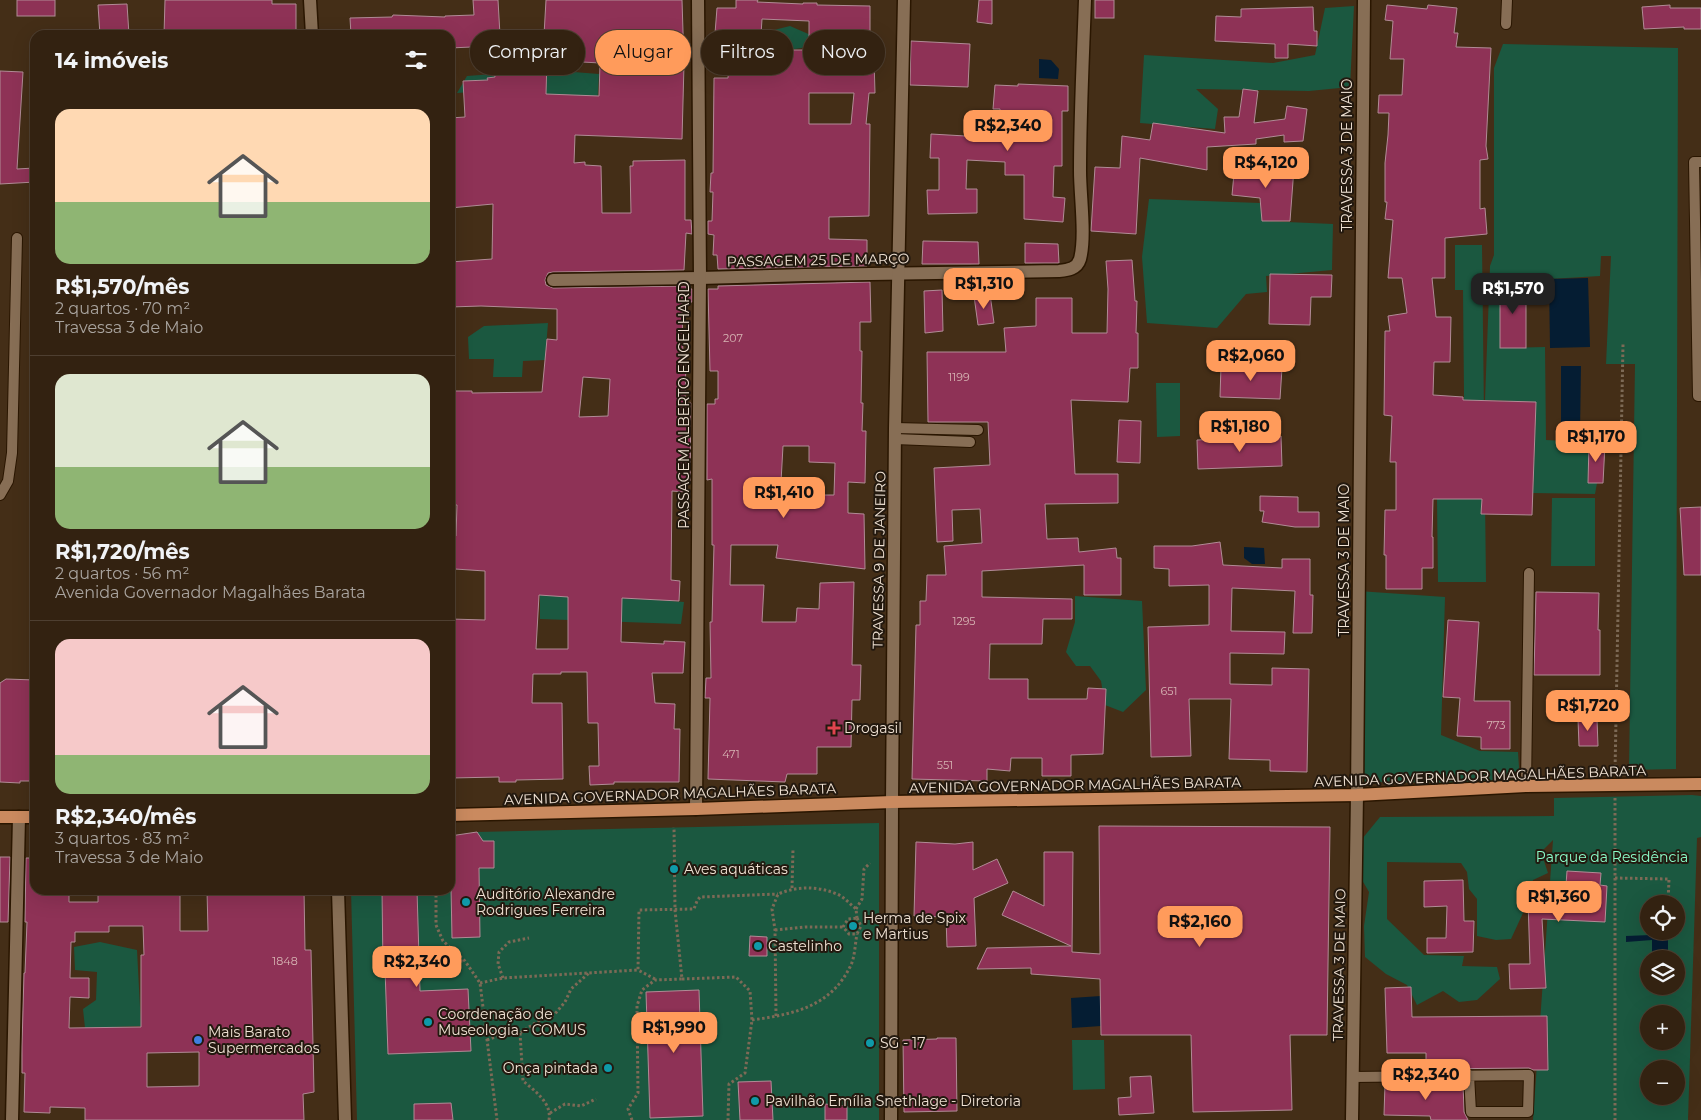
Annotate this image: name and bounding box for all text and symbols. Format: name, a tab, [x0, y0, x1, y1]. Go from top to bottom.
chip: Comprar	[470, 30, 585, 75]
chip: Alugar	[595, 30, 691, 75]
chip: Filtros	[701, 30, 793, 75]
chip: Novo	[803, 30, 885, 75]
icon: filters	[402, 46, 430, 74]
text: 14 imóveis	[55, 48, 168, 73]
street label: TRAVESSA 3 DE MAIO	[1338, 78, 1356, 232]
pin: R$2,340	[962, 110, 1054, 152]
text: R$2,340	[974, 116, 1042, 135]
icon: home	[198, 141, 288, 231]
pin: R$4,120	[1220, 146, 1312, 189]
text: R$4,120	[1234, 153, 1298, 172]
street label: PASSAGEM 25 DE MARÇO	[727, 249, 910, 271]
pin: R$1,310	[938, 268, 1030, 310]
pin: R$1,570	[1467, 272, 1559, 315]
text: R$1,570/mês	[55, 274, 189, 299]
text: R$1,310	[954, 274, 1014, 293]
text: R$1,570	[1482, 279, 1544, 298]
street label: PASSAGEM ALBERTO ENGELHARD	[675, 281, 693, 529]
text: 2 quartos · 70 m²	[55, 299, 190, 318]
text: Travessa 3 de Maio	[55, 318, 203, 337]
house number: 207	[723, 331, 743, 345]
pin: R$2,060	[1205, 340, 1297, 382]
text: R$2,060	[1217, 346, 1285, 365]
house number: 1199	[948, 370, 970, 384]
icon: home	[198, 407, 288, 497]
pin: R$1,180	[1194, 410, 1286, 453]
text: R$1,180	[1210, 417, 1270, 436]
pin: R$1,170	[1550, 420, 1642, 463]
text: R$1,170	[1567, 427, 1625, 446]
street label: TRAVESSA 9 DE JANEIRO	[868, 471, 890, 649]
pin: R$1,410	[738, 476, 830, 519]
text: R$1,410	[754, 483, 814, 502]
street label: TRAVESSA 3 DE MAIO	[1335, 483, 1353, 637]
text: R$1,720/mês	[55, 539, 190, 564]
text: 2 quartos · 56 m²	[55, 564, 189, 583]
text: Avenida Governador Magalhães Barata	[55, 583, 366, 602]
house number: 1295	[952, 614, 976, 628]
icon: home	[198, 672, 288, 762]
house number: 651	[1161, 684, 1177, 698]
pin: R$1,720	[1542, 690, 1634, 732]
text: R$1,720	[1557, 696, 1619, 715]
house number: 773	[1486, 718, 1506, 732]
place label: Drogasil	[844, 719, 902, 737]
marker: Drogasil	[828, 722, 840, 734]
house number: 471	[722, 747, 740, 761]
house number: 551	[937, 758, 953, 772]
street label: AVENIDA GOVERNADOR MAGALHÃES BARATA	[1314, 761, 1647, 791]
street label: AVENIDA GOVERNADOR MAGALHÃES BARATA	[909, 773, 1242, 797]
street label: AVENIDA GOVERNADOR MAGALHÃES BARATA	[504, 779, 837, 809]
text: R$2,340/mês	[55, 804, 196, 829]
text: 3 quartos · 83 m²	[55, 829, 190, 848]
text: Travessa 3 de Maio	[55, 848, 203, 867]
park label: Parque da Residência	[1536, 848, 1688, 866]
place label: Aves aquáticas	[684, 860, 788, 878]
marker: Aves aquáticas	[668, 863, 680, 875]
pin: R$1,360	[1513, 880, 1605, 923]
place label: Auditório Alexandre Rodrigues Ferreira	[476, 885, 615, 919]
text: R$1,360	[1528, 887, 1590, 906]
street label: TRAVESSA 3 DE MAIO	[1329, 888, 1349, 1042]
map controls	[1640, 895, 1685, 1105]
button: locate	[1640, 895, 1685, 940]
marker: Auditório Alexandre Rodrigues Ferreira	[460, 896, 472, 908]
pin: R$2,160	[1154, 906, 1246, 948]
place label: Herma de Spix e Martius	[863, 909, 967, 943]
text: R$2,160	[1169, 912, 1231, 931]
marker: Herma de Spix e Martius	[847, 920, 859, 932]
place label: Castelinho	[768, 937, 842, 955]
marker: Castelinho	[752, 940, 764, 952]
pin: R$2,340	[371, 946, 463, 988]
button: layers	[1640, 950, 1685, 995]
text: R$2,340	[383, 952, 451, 971]
house number: 1848	[272, 954, 298, 968]
place label: Coordenação de Museologia - COMUS	[438, 1005, 586, 1039]
button: +	[1640, 1005, 1685, 1050]
pin: R$1,990	[628, 1012, 720, 1054]
marker: Coordenação de Museologia - COMUS	[422, 1016, 434, 1028]
text: R$1,990	[642, 1018, 706, 1037]
place label: Mais Barato Supermercados	[208, 1023, 320, 1057]
marker: Mais Barato Supermercados	[192, 1034, 204, 1046]
place label: SG - 17	[880, 1034, 925, 1052]
marker: SG - 17	[864, 1037, 876, 1049]
pin: R$2,340	[1380, 1058, 1472, 1101]
place label: Onça pintada	[503, 1059, 598, 1077]
button: −	[1640, 1060, 1685, 1105]
marker: Onça pintada	[602, 1062, 614, 1074]
text: R$2,340	[1392, 1065, 1460, 1084]
place label: Pavilhão Emília Snethlage - Diretoria	[765, 1092, 1021, 1110]
marker: Pavilhão Emília Snethlage - Diretoria	[749, 1095, 761, 1107]

